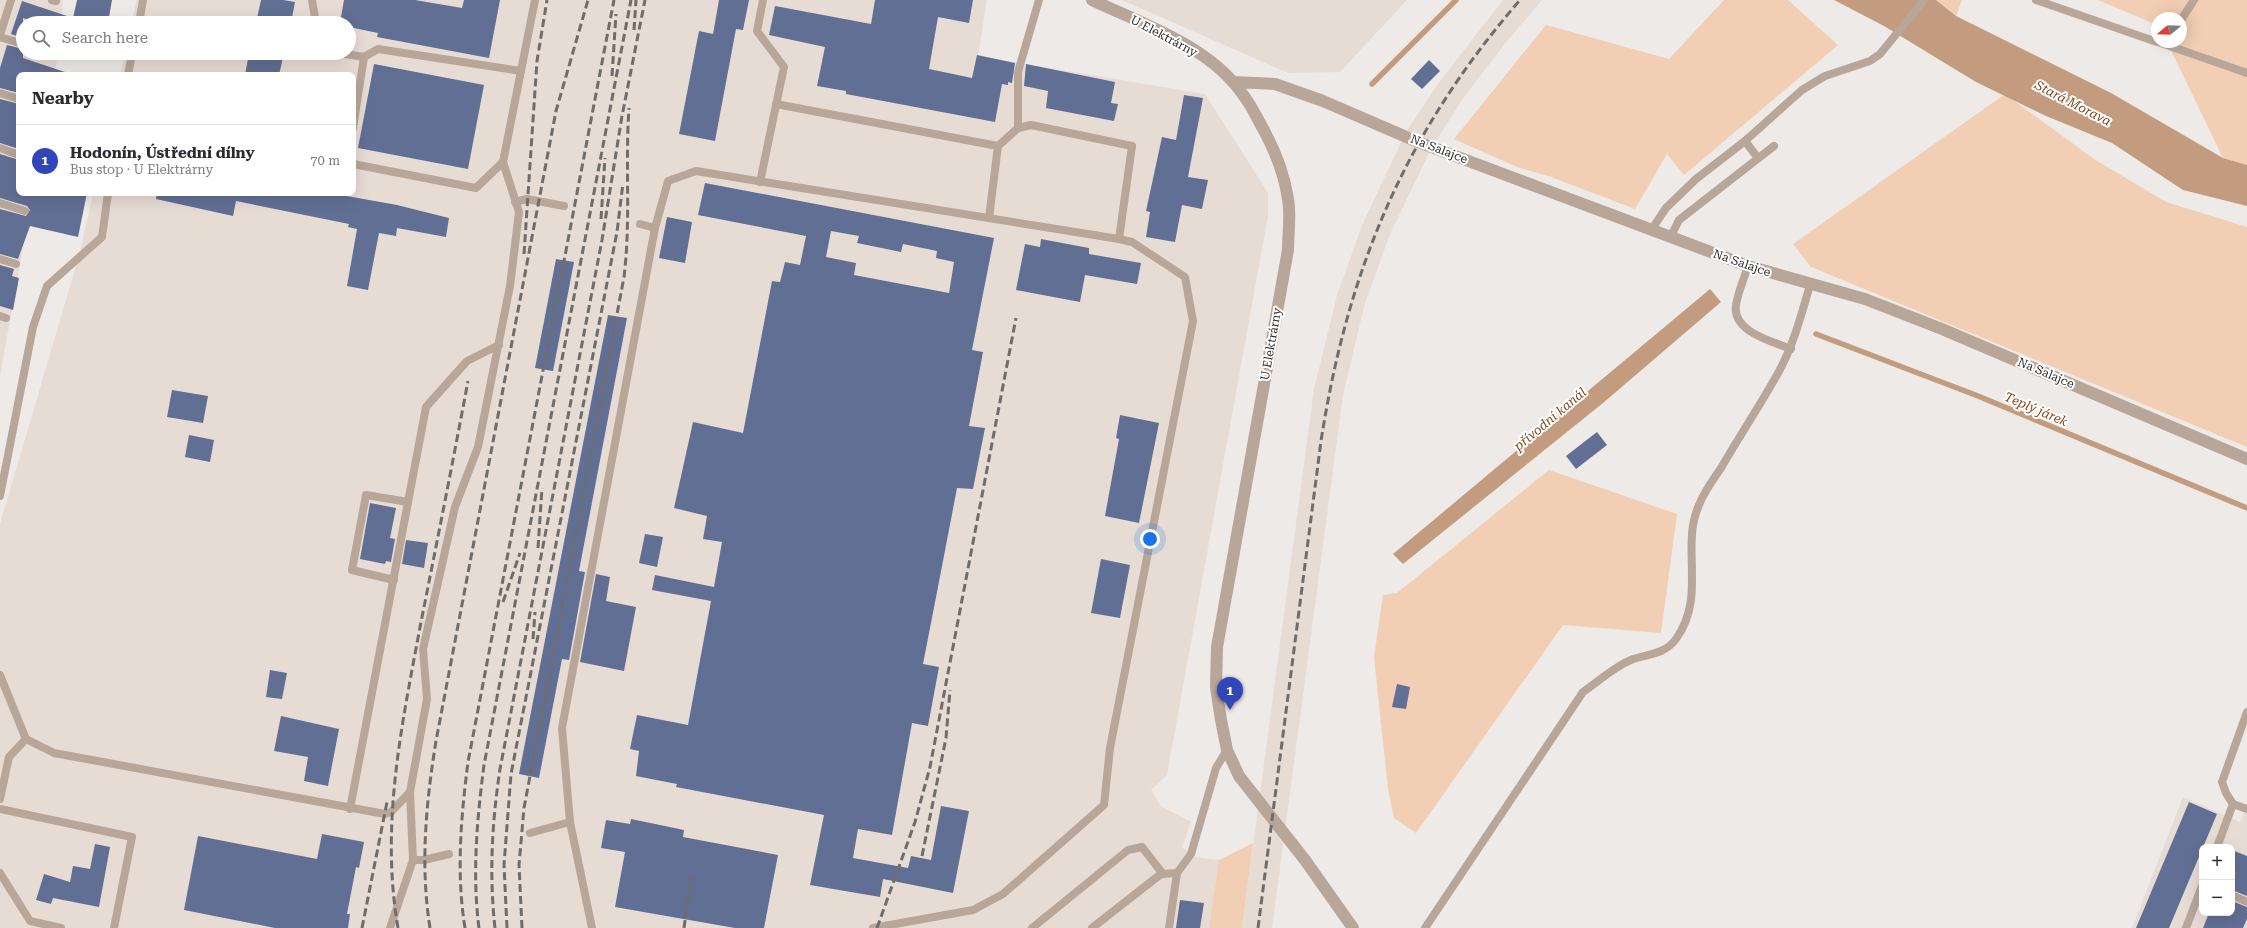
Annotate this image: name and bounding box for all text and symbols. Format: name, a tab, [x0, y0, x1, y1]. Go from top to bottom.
north arrow	[2151, 12, 2187, 48]
street label: U Elektrárny	[1128, 13, 1201, 60]
search box	[16, 16, 356, 60]
icon: search	[30, 27, 52, 49]
text: Search here	[62, 29, 148, 47]
water label: Stará Morava	[2032, 77, 2114, 129]
text: Nearby	[32, 88, 94, 108]
street label: Na Salajce	[1408, 132, 1470, 166]
text: Hodonín, Ústřední dílny	[70, 144, 255, 162]
text: 1	[41, 153, 49, 168]
text: 70 m	[310, 153, 340, 168]
text: Bus stop · U Elektrárny	[70, 162, 213, 177]
street label: Na Salajce	[1711, 247, 1773, 280]
street label: U Elektrárny	[1258, 306, 1284, 381]
street label: Na Salajce	[2016, 355, 2077, 391]
water label: přívodní kanál	[1510, 384, 1589, 454]
water label: Teplý járek	[2002, 389, 2071, 429]
your location	[1140, 529, 1160, 549]
pin: 1	[1217, 677, 1243, 710]
map controls	[2199, 844, 2235, 916]
button: +	[2199, 844, 2235, 880]
button: −	[2199, 880, 2235, 916]

